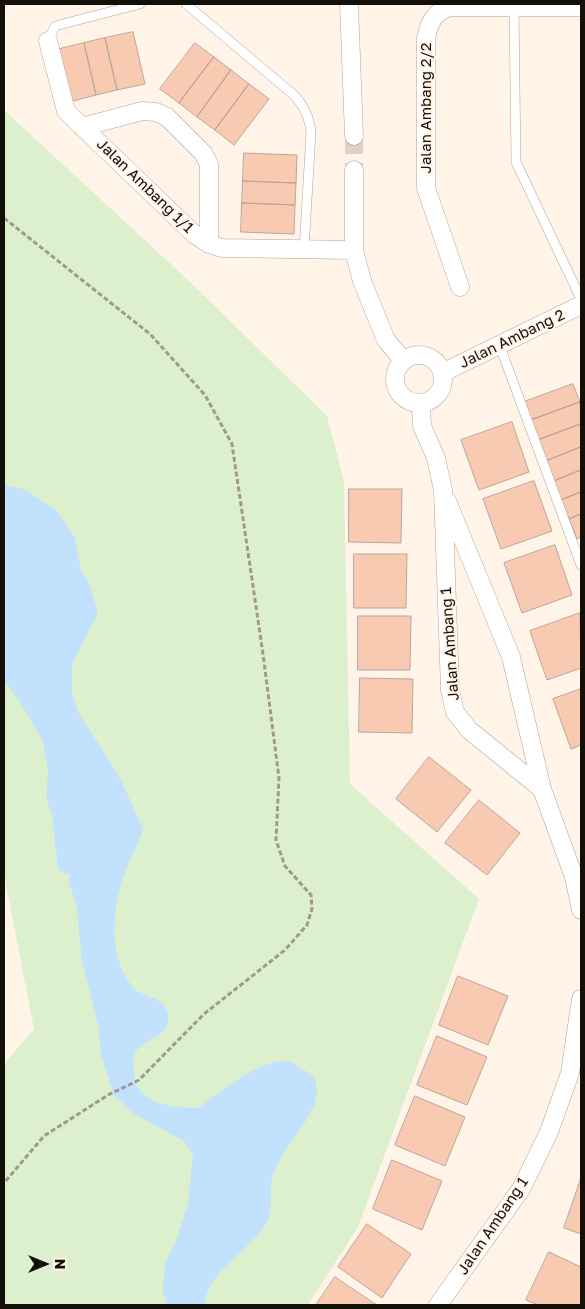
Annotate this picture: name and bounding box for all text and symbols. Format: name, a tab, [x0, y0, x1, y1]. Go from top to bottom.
street label: Jalan Ambang 2/2	[417, 43, 435, 173]
street label: Jalan Ambang 1/1	[93, 135, 197, 237]
street label: Jalan Ambang 2	[456, 306, 568, 372]
street label: Jalan Ambang 1	[437, 587, 463, 701]
street label: Jalan Ambang 1	[454, 1174, 532, 1278]
north arrow	[20, 1239, 70, 1289]
text: N	[52, 1259, 69, 1269]

